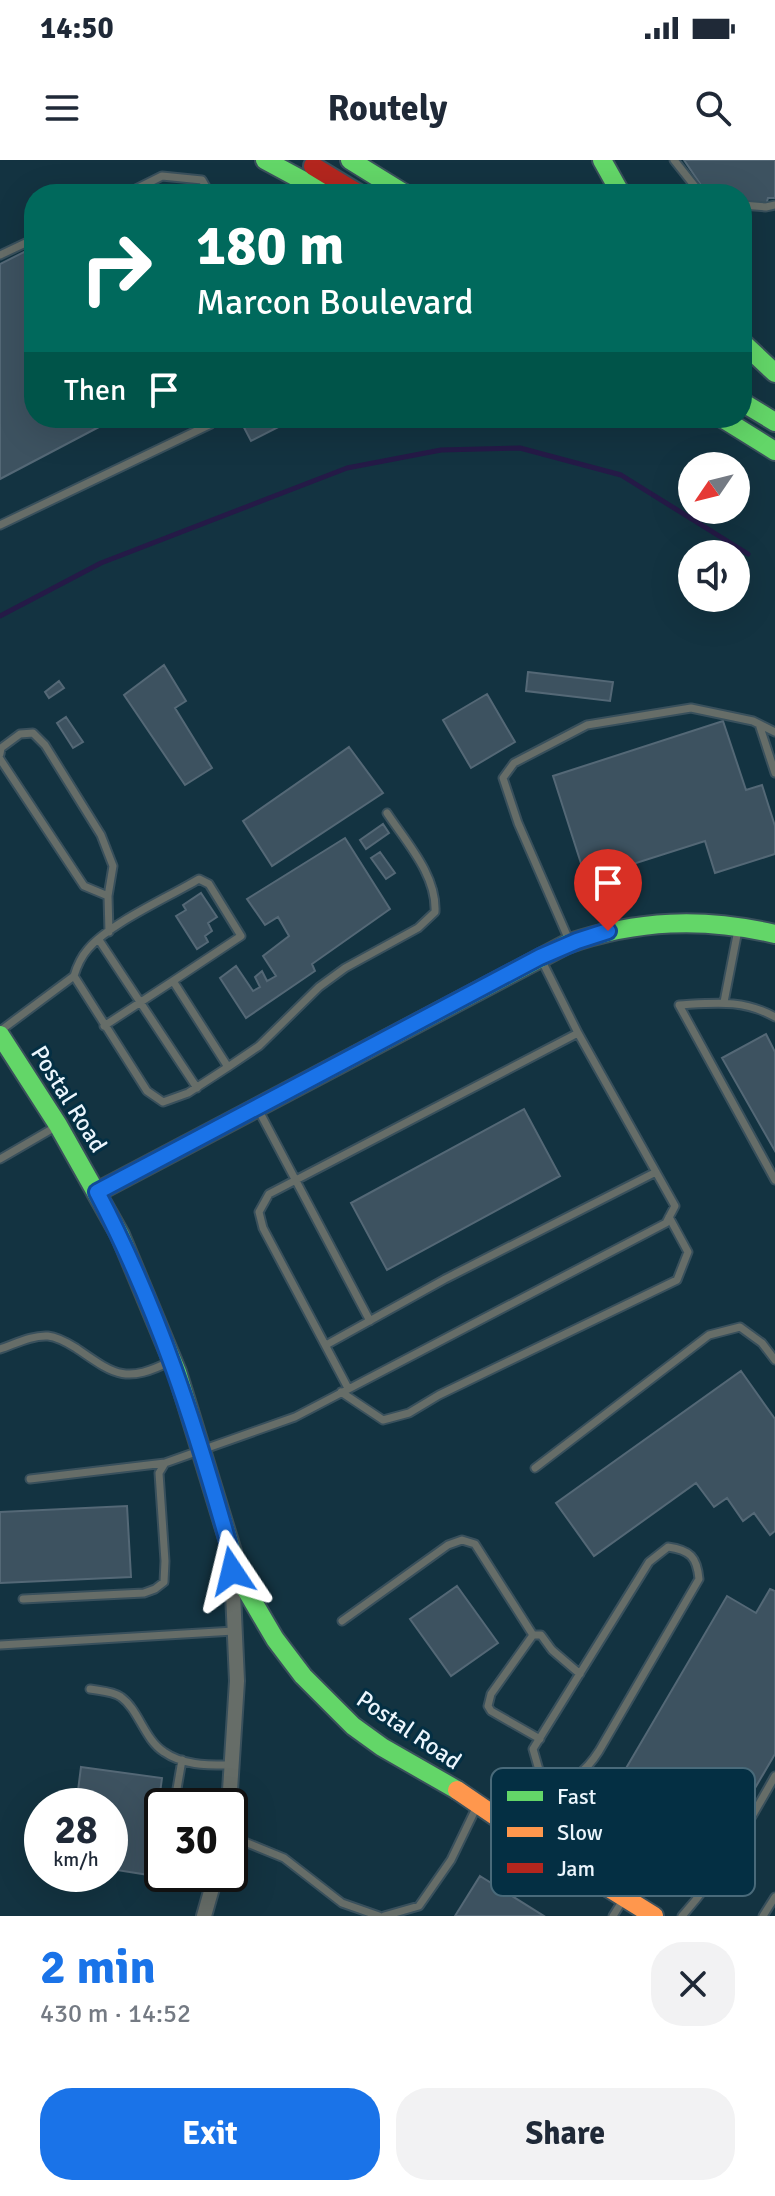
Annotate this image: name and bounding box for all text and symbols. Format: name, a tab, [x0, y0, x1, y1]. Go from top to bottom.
text: 14:50	[40, 10, 114, 47]
icon: menu	[40, 86, 84, 130]
text: Routely	[328, 86, 447, 131]
icon: search	[691, 86, 735, 130]
text: 180 m	[196, 211, 344, 280]
icon: right	[64, 216, 168, 320]
text: Marcon Boulevard	[196, 280, 474, 325]
icon: arrive	[142, 368, 186, 412]
text: Then	[64, 372, 126, 409]
north arrow	[678, 452, 750, 524]
map controls	[678, 452, 750, 612]
button: sound	[678, 540, 750, 612]
pin	[574, 849, 642, 931]
icon: arrive	[586, 861, 630, 905]
street label: Postal Road	[24, 1040, 114, 1158]
position arrow	[190, 1529, 274, 1613]
street label: Postal Road	[351, 1684, 467, 1776]
legend	[491, 1768, 755, 1896]
text: Fast	[557, 1783, 597, 1810]
speed limit sign: 30	[144, 1788, 248, 1892]
text: 28	[54, 1805, 98, 1855]
text: Slow	[557, 1819, 603, 1846]
text: km/h	[53, 1847, 99, 1872]
text: Jam	[557, 1855, 595, 1882]
text: 2 min	[40, 1938, 156, 1997]
button: close	[651, 1942, 735, 2026]
text: 430 m · 14:52	[40, 1998, 191, 2030]
button: Exit	[40, 2088, 380, 2180]
button: Share	[396, 2088, 735, 2180]

